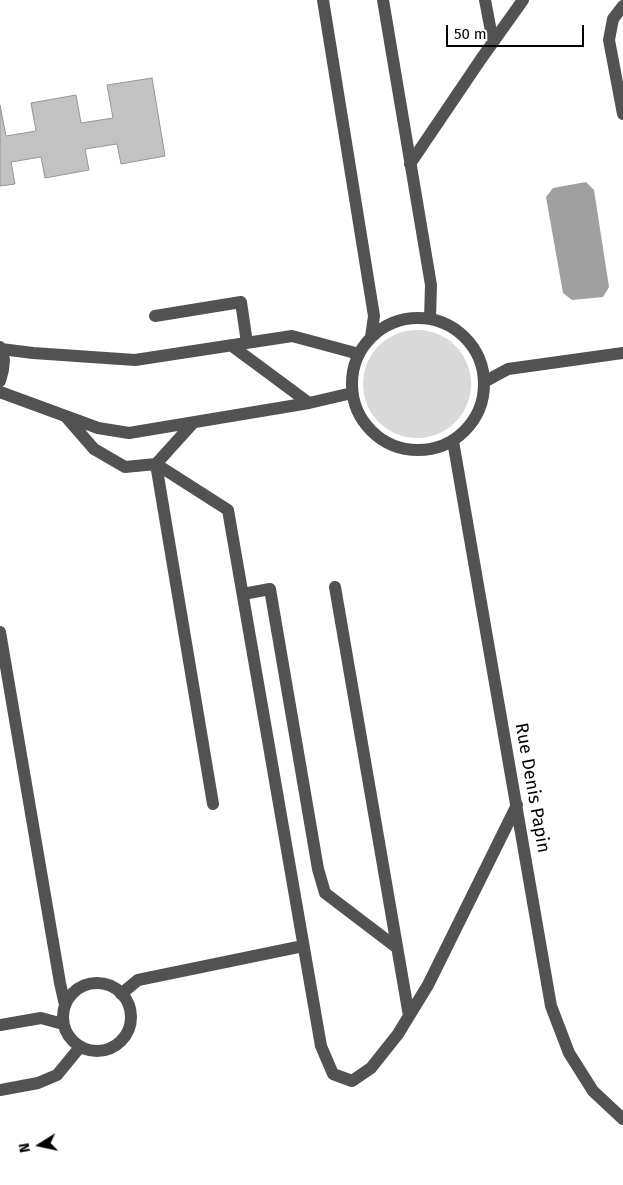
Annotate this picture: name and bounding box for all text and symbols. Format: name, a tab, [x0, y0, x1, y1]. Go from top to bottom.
scale bar	[448, 15, 586, 47]
text: 50 m	[454, 25, 487, 43]
street label: Rue Denis Papin	[510, 721, 554, 855]
north arrow	[15, 1120, 65, 1170]
text: N	[16, 1142, 34, 1154]

